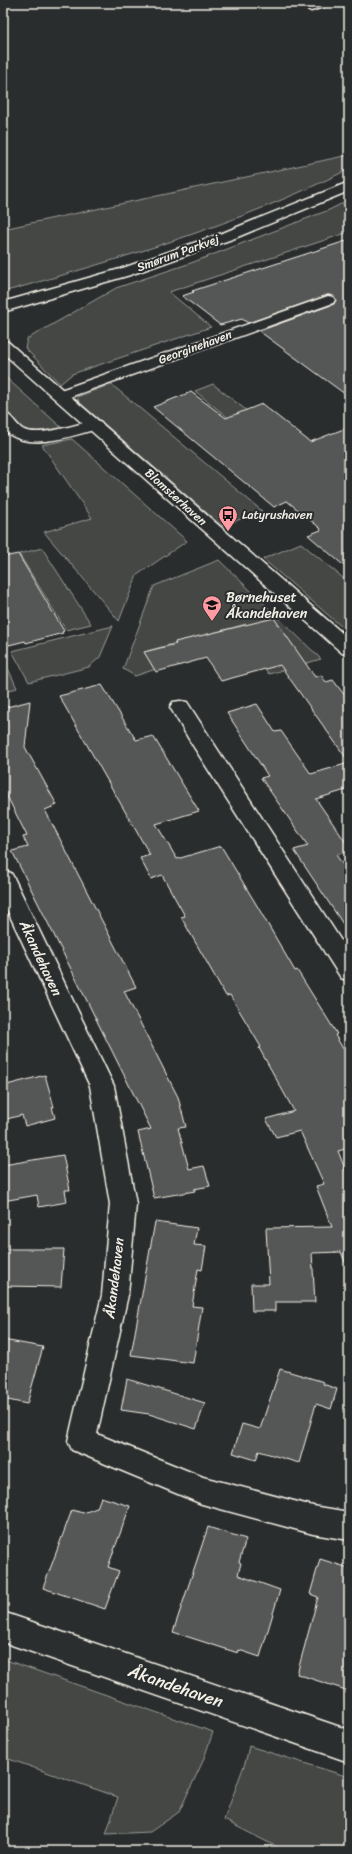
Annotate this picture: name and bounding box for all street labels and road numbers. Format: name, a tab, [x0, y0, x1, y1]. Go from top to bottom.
street label: Smørum Parkvej	[134, 228, 222, 278]
street label: Georginehaven	[155, 323, 235, 370]
street label: Blomsterhaven	[140, 463, 213, 532]
street label: Åkandehaven	[12, 915, 69, 1001]
street label: Åkandehaven	[97, 1236, 132, 1321]
street label: Åkandehaven	[123, 1655, 228, 1716]

